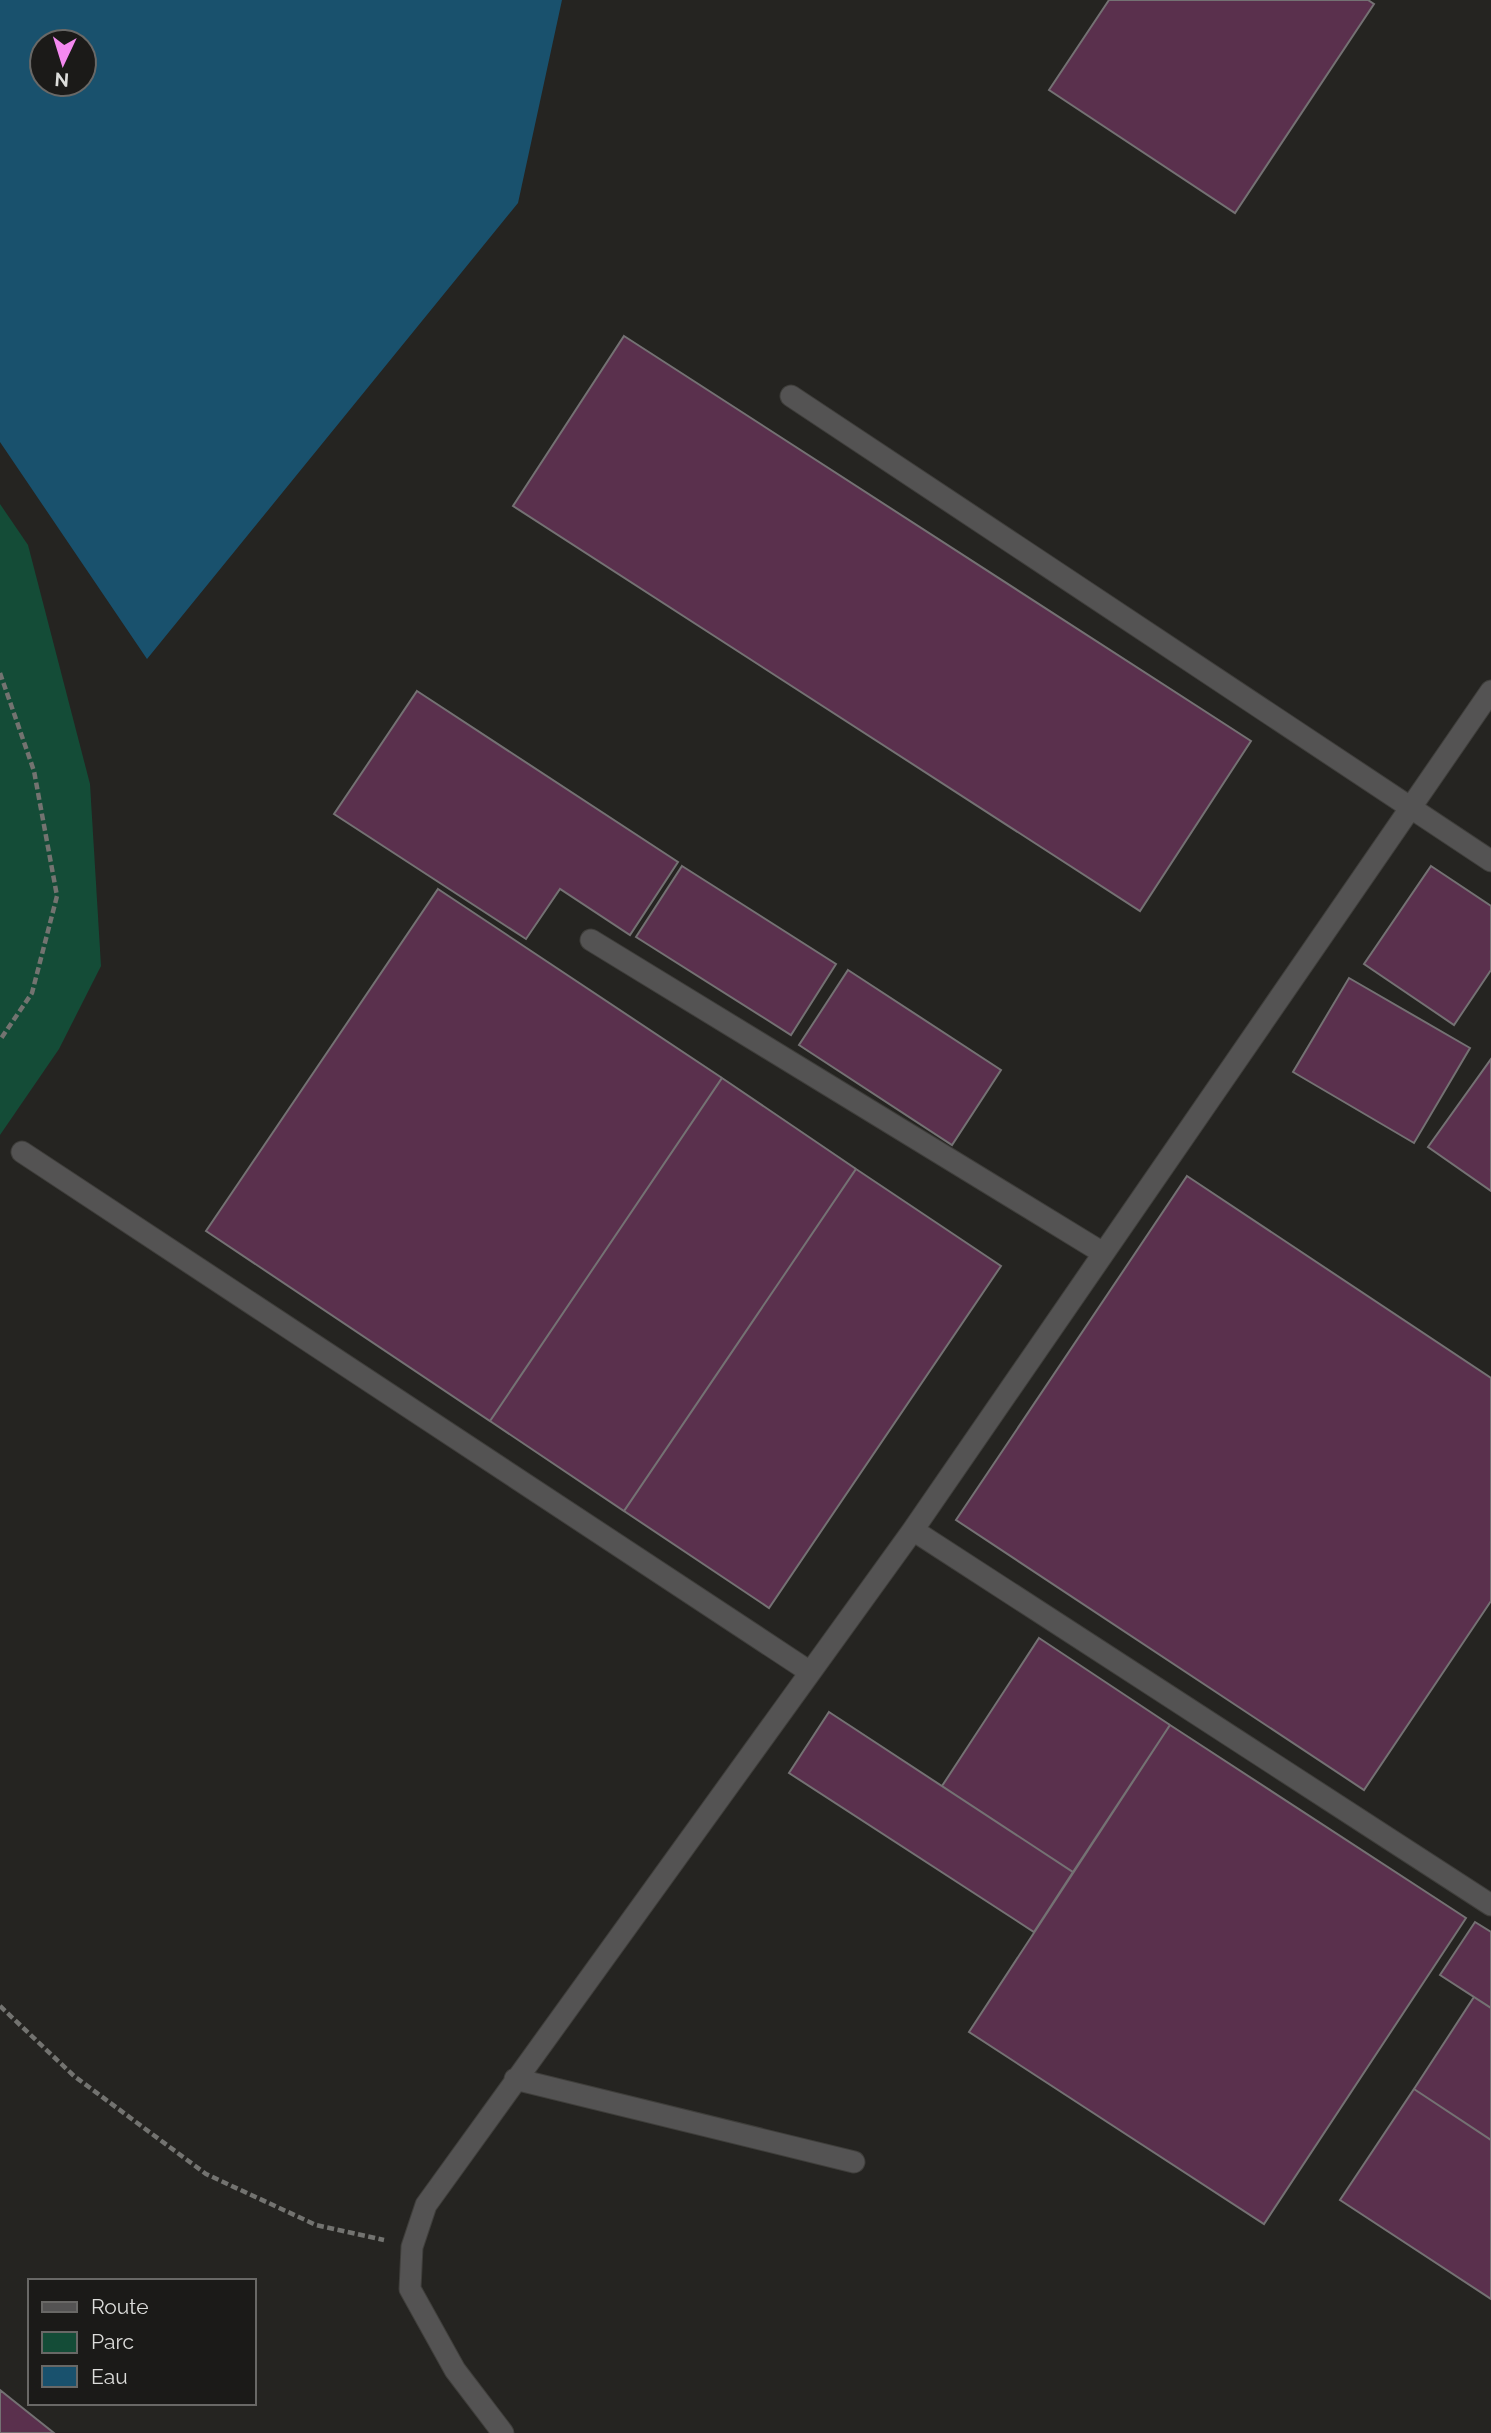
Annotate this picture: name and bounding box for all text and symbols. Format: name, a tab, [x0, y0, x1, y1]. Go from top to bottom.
north arrow	[28, 28, 98, 98]
text: N	[54, 68, 70, 91]
legend	[28, 2279, 256, 2405]
text: Route	[91, 2294, 149, 2319]
text: Parc	[91, 2329, 134, 2354]
text: Eau	[91, 2364, 128, 2389]

